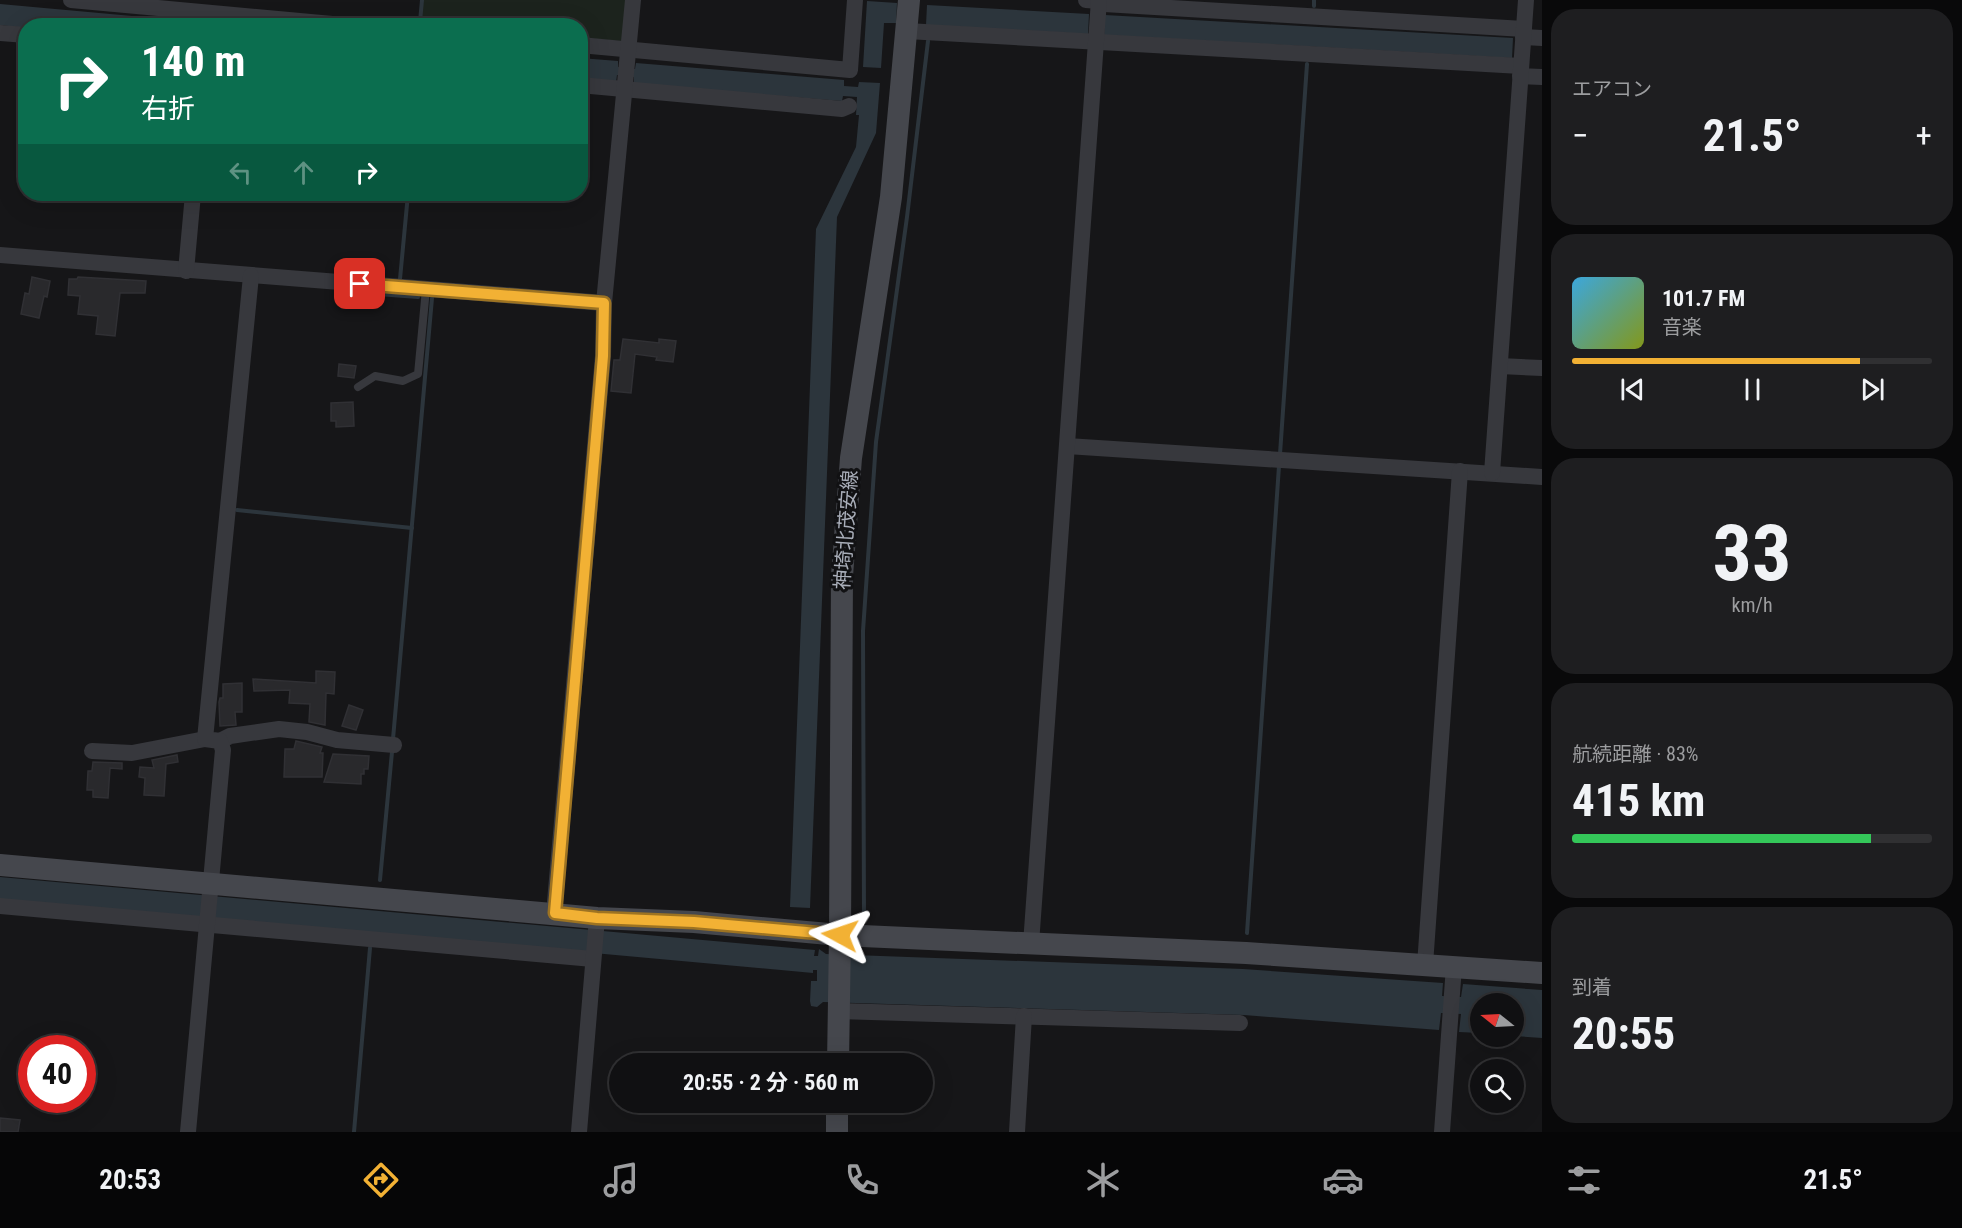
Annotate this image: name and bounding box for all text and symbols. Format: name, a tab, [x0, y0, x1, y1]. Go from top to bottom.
text: 140 m	[141, 37, 246, 86]
icon: right	[42, 42, 120, 120]
text: エアコン	[1572, 77, 1652, 101]
text: 右折	[141, 93, 195, 125]
text: 21.5°	[1703, 109, 1801, 162]
text: −	[1572, 116, 1589, 155]
text: +	[1916, 116, 1932, 155]
icon: left	[224, 156, 257, 189]
icon: ahead	[287, 156, 320, 189]
icon: right	[350, 156, 383, 189]
pin	[334, 258, 385, 309]
icon: arrive	[343, 267, 376, 300]
text: 101.7 FM	[1662, 286, 1745, 311]
text: 音楽	[1662, 315, 1702, 339]
icon: previous	[1616, 373, 1649, 406]
icon: pause	[1736, 373, 1769, 406]
icon: next	[1856, 373, 1889, 406]
street label: 神埼北茂安線	[830, 469, 862, 591]
text: 33	[1713, 508, 1791, 599]
text: km/h	[1731, 593, 1773, 617]
text: 航続距離 · 83%	[1572, 742, 1698, 766]
text: 415 km	[1572, 774, 1705, 827]
position arrow	[808, 903, 872, 967]
text: 到着	[1572, 975, 1612, 999]
north arrow	[1470, 993, 1524, 1047]
map controls	[1470, 993, 1524, 1113]
text: 20:55	[1572, 1007, 1675, 1060]
speed limit sign: 40	[18, 1035, 96, 1113]
button: search	[1470, 1059, 1524, 1113]
text: 20:55 · 2 分 · 560 m	[683, 1070, 859, 1095]
icon: directions	[360, 1159, 402, 1201]
icon: music	[600, 1159, 642, 1201]
icon: phone	[841, 1159, 883, 1201]
icon: climate	[1082, 1159, 1124, 1201]
icon: car	[1322, 1159, 1364, 1201]
icon: filters	[1563, 1159, 1605, 1201]
text: 20:53	[99, 1164, 161, 1196]
text: 21.5°	[1803, 1164, 1863, 1196]

